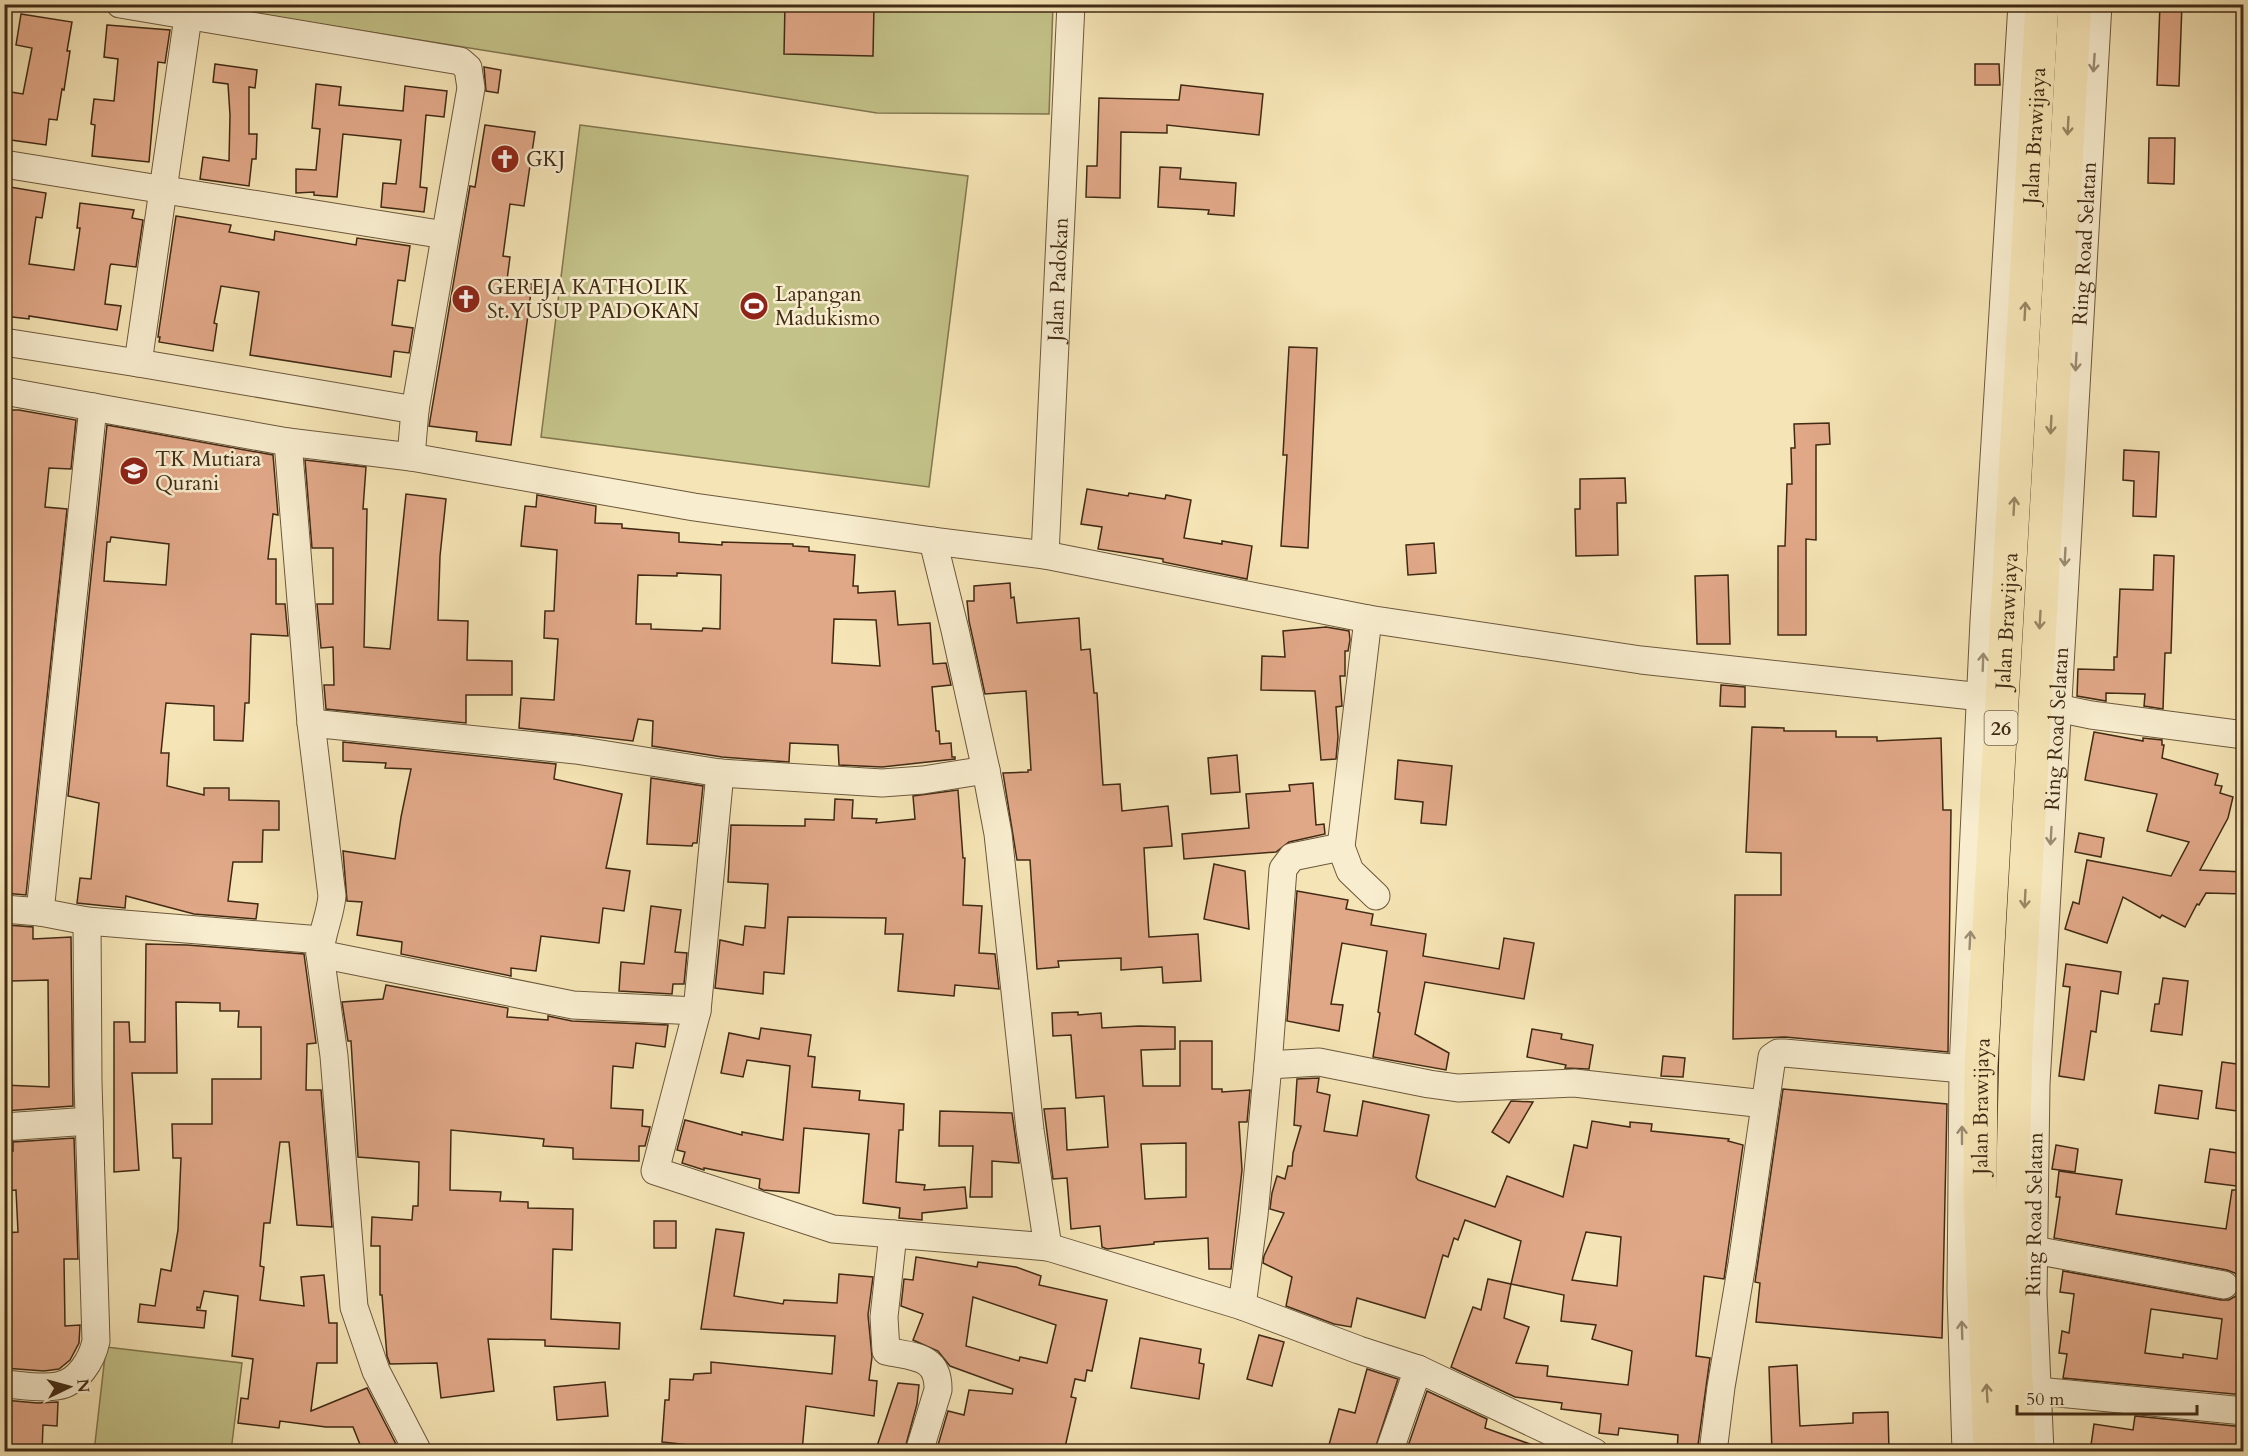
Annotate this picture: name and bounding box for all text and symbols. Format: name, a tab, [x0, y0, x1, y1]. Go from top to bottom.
one-way arrow	[2088, 52, 2099, 72]
street label: Jalan Brawijaya	[2016, 66, 2053, 208]
one-way arrow	[2063, 115, 2074, 135]
church icon: GKJ	[489, 143, 521, 175]
place label: GKJ	[526, 145, 565, 174]
street label: Ring Road Selatan	[2066, 161, 2104, 326]
street label: Jalan Padokan	[1041, 216, 1076, 345]
place label: GEREJA KATHOLIK St.YUSUP PADOKAN	[487, 273, 699, 326]
place label: Lapangan Madukismo	[775, 280, 880, 333]
church icon: GEREJA KATHOLIK St.YUSUP PADOKAN	[450, 283, 482, 315]
sports icon: Lapangan Madukismo	[738, 290, 770, 322]
one-way arrow	[2019, 302, 2030, 322]
one-way arrow	[2071, 352, 2082, 372]
one-way arrow	[2046, 415, 2057, 435]
place label: TK Mutiara Qurani	[155, 445, 261, 498]
school or university icon: TK Mutiara Qurani	[118, 455, 150, 487]
one-way arrow	[2008, 497, 2019, 517]
one-way arrow	[2059, 547, 2070, 567]
street label: Jalan Brawijaya	[1989, 552, 2026, 693]
one-way arrow	[2035, 610, 2046, 629]
street label: Ring Road Selatan	[2038, 646, 2076, 811]
one-way arrow	[1977, 652, 1989, 672]
road number: 26	[1984, 711, 2018, 745]
one-way arrow	[2045, 825, 2056, 845]
one-way arrow	[2019, 888, 2030, 908]
one-way arrow	[1965, 931, 1976, 951]
street label: Jalan Brawijaya	[1966, 1037, 1998, 1178]
one-way arrow	[1956, 1126, 1967, 1146]
street label: Ring Road Selatan	[2019, 1132, 2050, 1296]
one-way arrow	[1956, 1321, 1968, 1341]
north arrow	[39, 1357, 99, 1417]
text: N	[71, 1378, 95, 1394]
scale bar	[2017, 1378, 2197, 1416]
one-way arrow	[1982, 1384, 1993, 1404]
text: 50 m	[2026, 1387, 2065, 1412]

